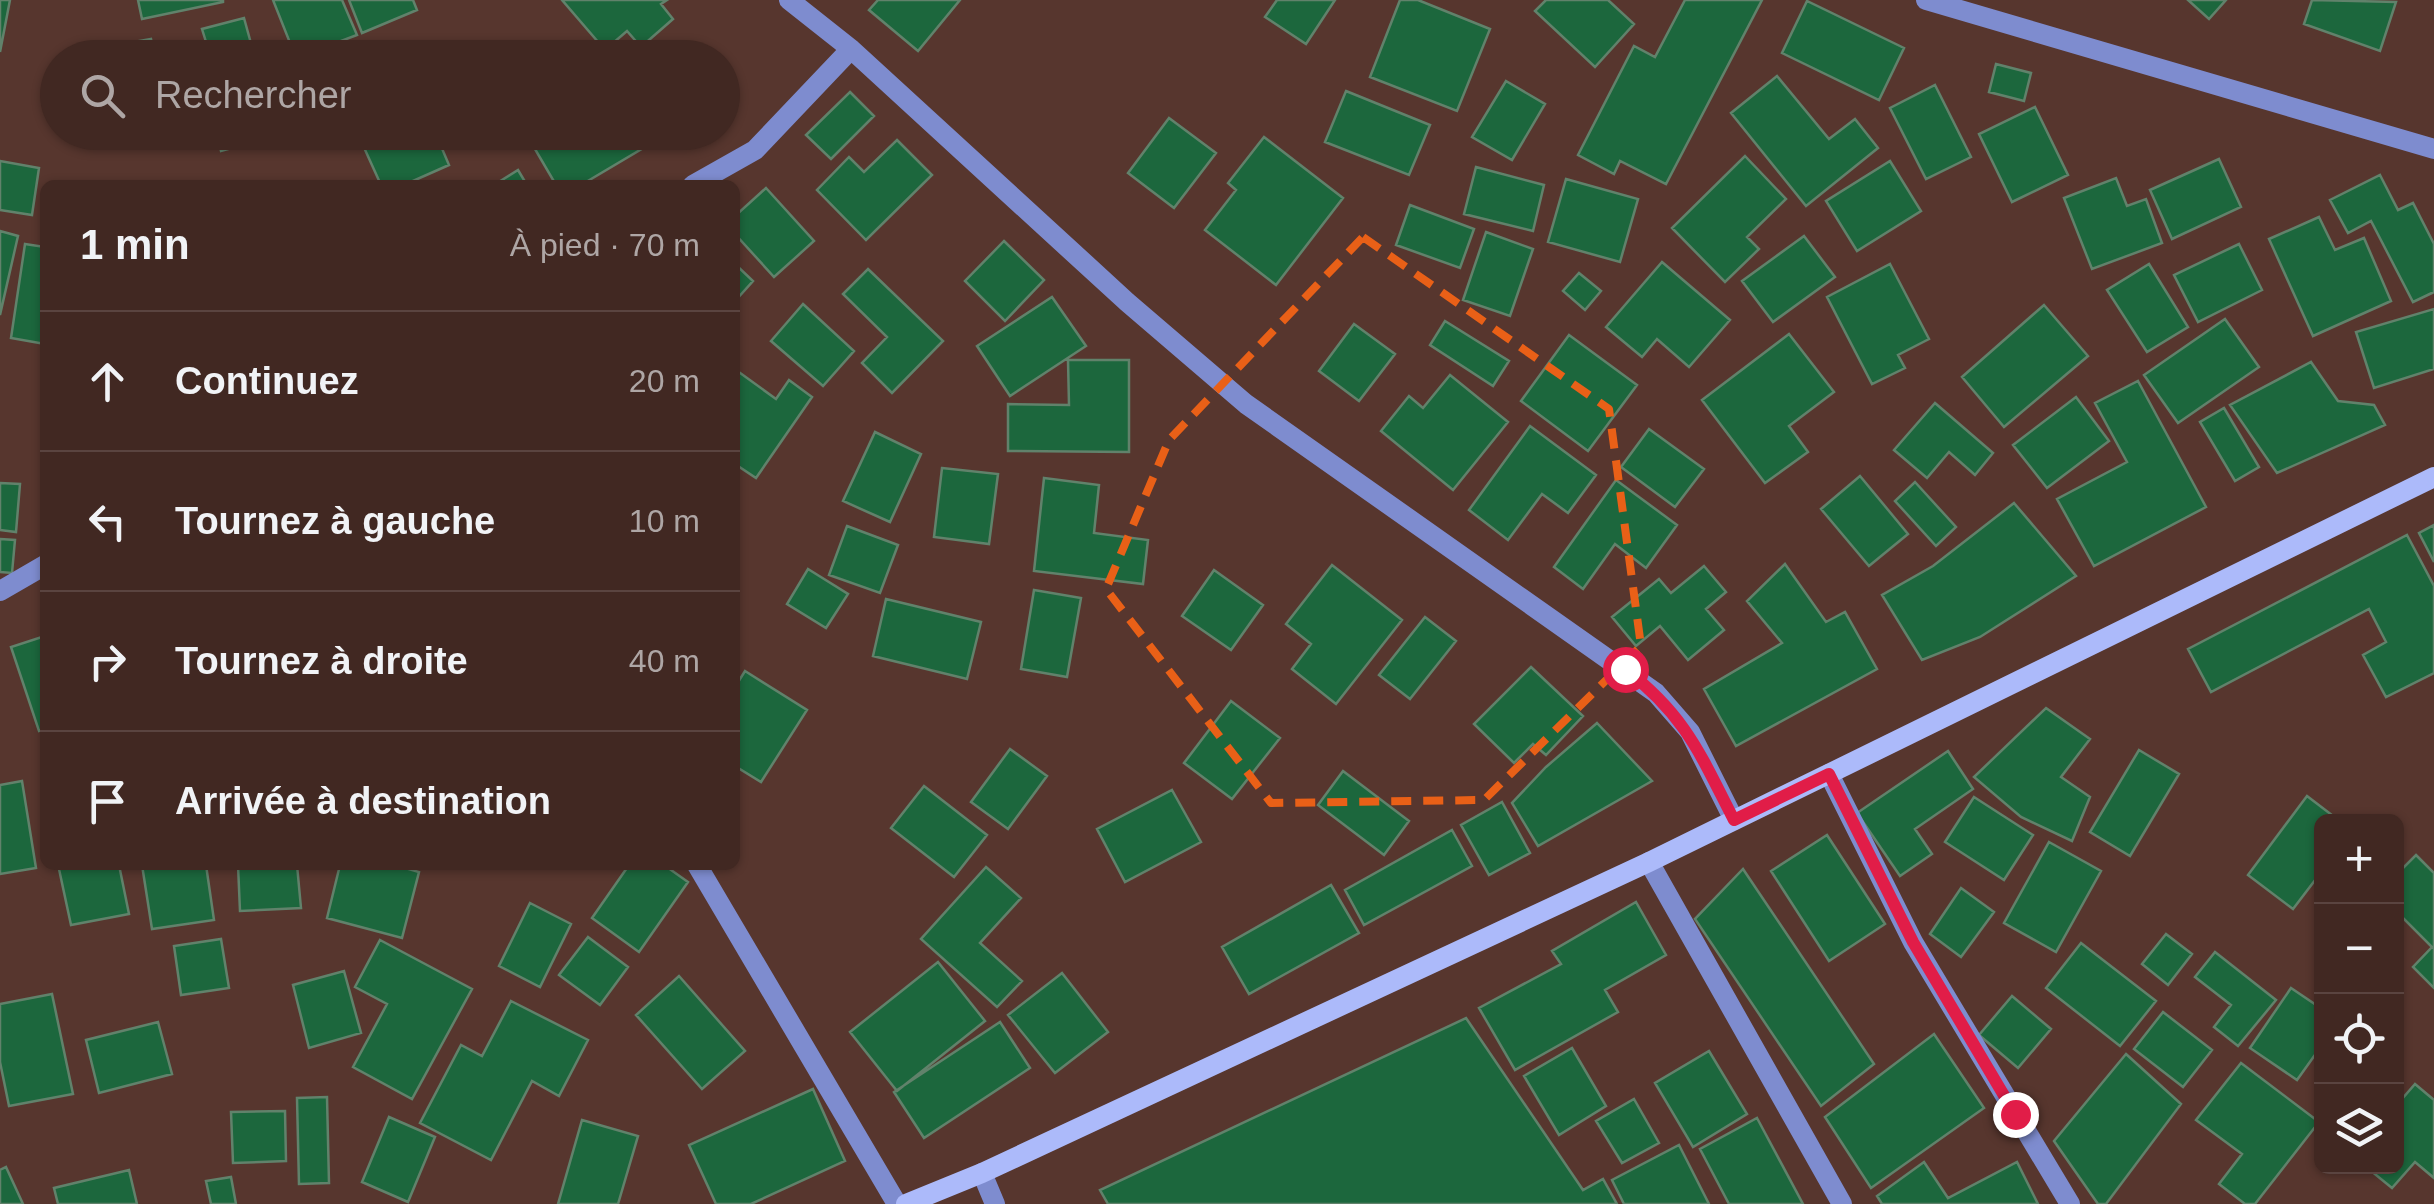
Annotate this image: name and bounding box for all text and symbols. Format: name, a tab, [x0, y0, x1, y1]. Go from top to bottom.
search box	[40, 40, 740, 150]
icon: search	[75, 68, 130, 123]
text: Rechercher	[155, 74, 351, 116]
text: 1 min	[80, 221, 190, 268]
text: À pied · 70 m	[510, 227, 700, 263]
icon: ahead	[80, 354, 135, 409]
text: Continuez	[175, 360, 359, 402]
text: 20 m	[629, 363, 700, 399]
icon: left	[80, 494, 135, 549]
text: Tournez à gauche	[175, 500, 495, 542]
text: 10 m	[629, 503, 700, 539]
icon: right	[80, 634, 135, 689]
text: Tournez à droite	[175, 640, 468, 682]
text: 40 m	[629, 643, 700, 679]
route start	[1603, 647, 1649, 693]
icon: arrive	[80, 774, 135, 829]
text: Arrivée à destination	[175, 780, 551, 822]
map controls	[2314, 814, 2404, 1174]
button: +	[2314, 814, 2404, 904]
button: −	[2314, 904, 2404, 994]
button: locate	[2314, 994, 2404, 1084]
button: layers	[2314, 1084, 2404, 1174]
route end	[1993, 1092, 2039, 1138]

